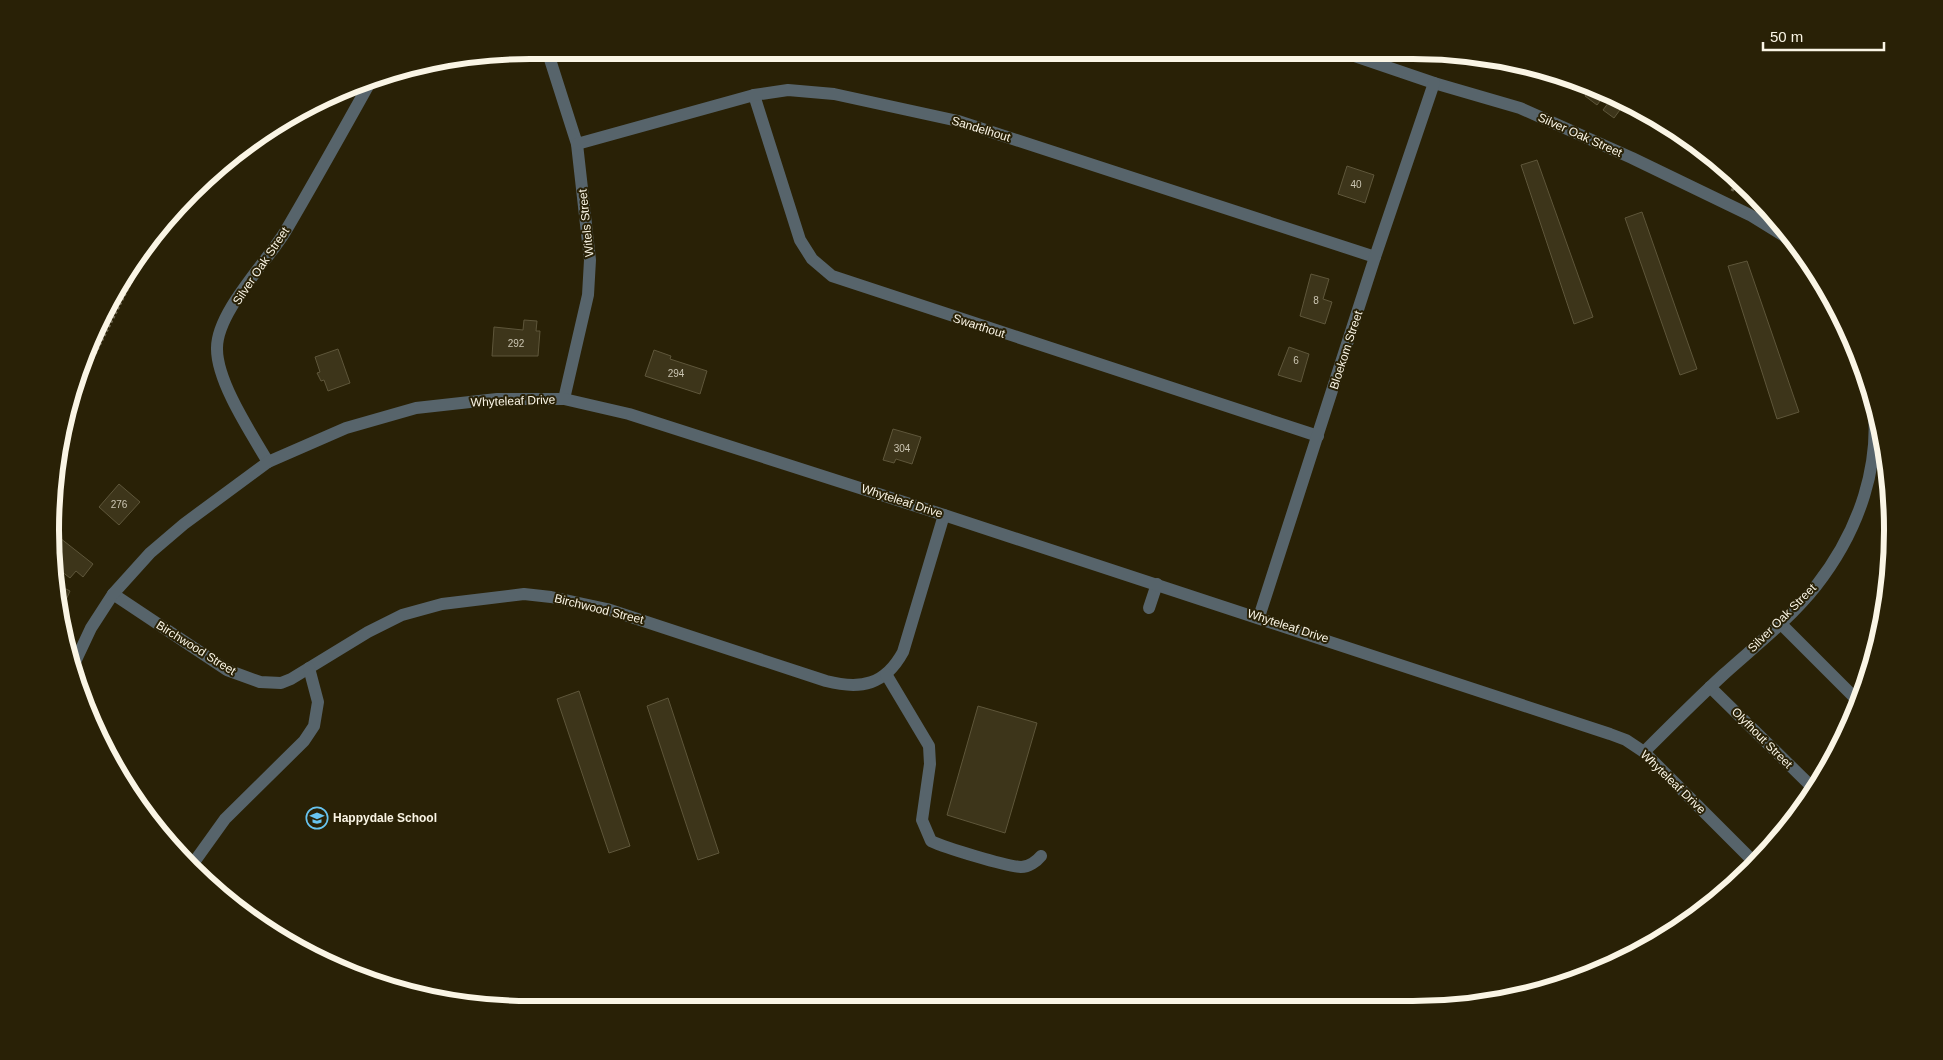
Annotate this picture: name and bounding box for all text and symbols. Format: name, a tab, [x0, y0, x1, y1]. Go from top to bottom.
scale bar	[1763, 20, 1884, 52]
text: 50 m	[1770, 28, 1803, 45]
street label: Silver Oak Street	[1536, 110, 1625, 160]
street label: Sandelhout	[950, 113, 1013, 145]
house number: 40	[1350, 179, 1362, 190]
street label: Witels Street	[575, 188, 597, 258]
street label: Silver Oak Street	[230, 224, 293, 308]
house number: 8	[1313, 295, 1319, 306]
street label: Bloekom Street	[1327, 308, 1366, 391]
street label: Swarthout	[951, 311, 1007, 341]
house number: 292	[508, 338, 525, 349]
house number: 6	[1293, 355, 1299, 366]
house number: 294	[668, 368, 685, 379]
street label: Whyteleaf Drive	[470, 393, 556, 409]
house number: 304	[894, 443, 911, 454]
street label: Whyteleaf Drive	[860, 481, 945, 521]
house number: 276	[111, 499, 128, 510]
street label: Silver Oak Street	[1745, 581, 1819, 655]
street label: Birchwood Street	[553, 591, 646, 627]
street label: Whyteleaf Drive	[1246, 606, 1331, 646]
street label: Birchwood Street	[154, 618, 239, 678]
street label: Olyfhout Street	[1729, 705, 1796, 772]
street label: Whyteleaf Drive	[1638, 748, 1709, 817]
school or university icon: Happydale School	[305, 806, 329, 830]
place label: Happydale School	[333, 811, 437, 825]

